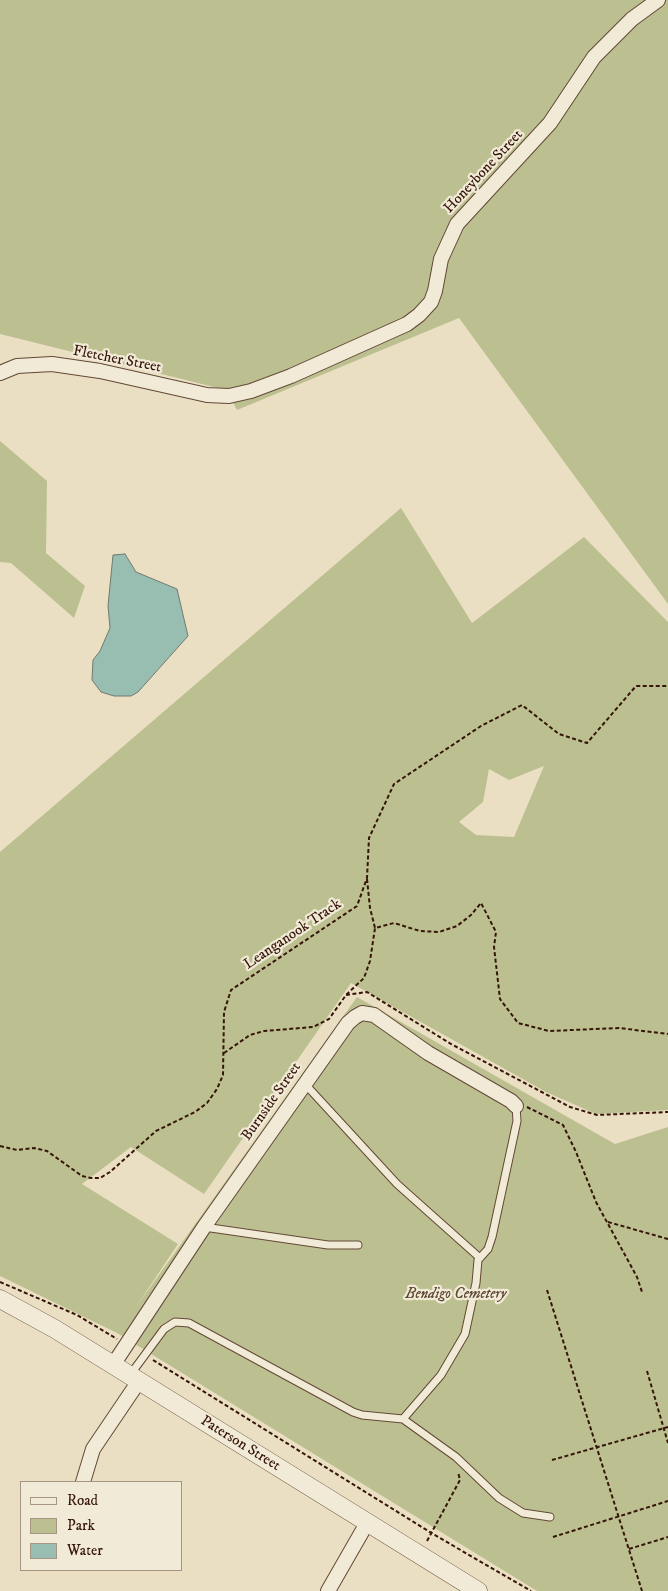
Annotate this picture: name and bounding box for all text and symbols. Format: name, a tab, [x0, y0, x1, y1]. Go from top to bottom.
street label: Honeybone Street	[441, 126, 527, 218]
street label: Fletcher Street	[71, 343, 163, 377]
street label: Leanganook Track	[241, 896, 345, 974]
street label: Burnside Street	[238, 1059, 306, 1145]
park label: Bendigo Cemetery	[406, 1286, 506, 1304]
street label: Paterson Street	[197, 1412, 283, 1476]
legend	[20, 1481, 182, 1571]
text: Road	[67, 1491, 98, 1510]
text: Park	[67, 1516, 95, 1535]
text: Water	[67, 1541, 103, 1560]

